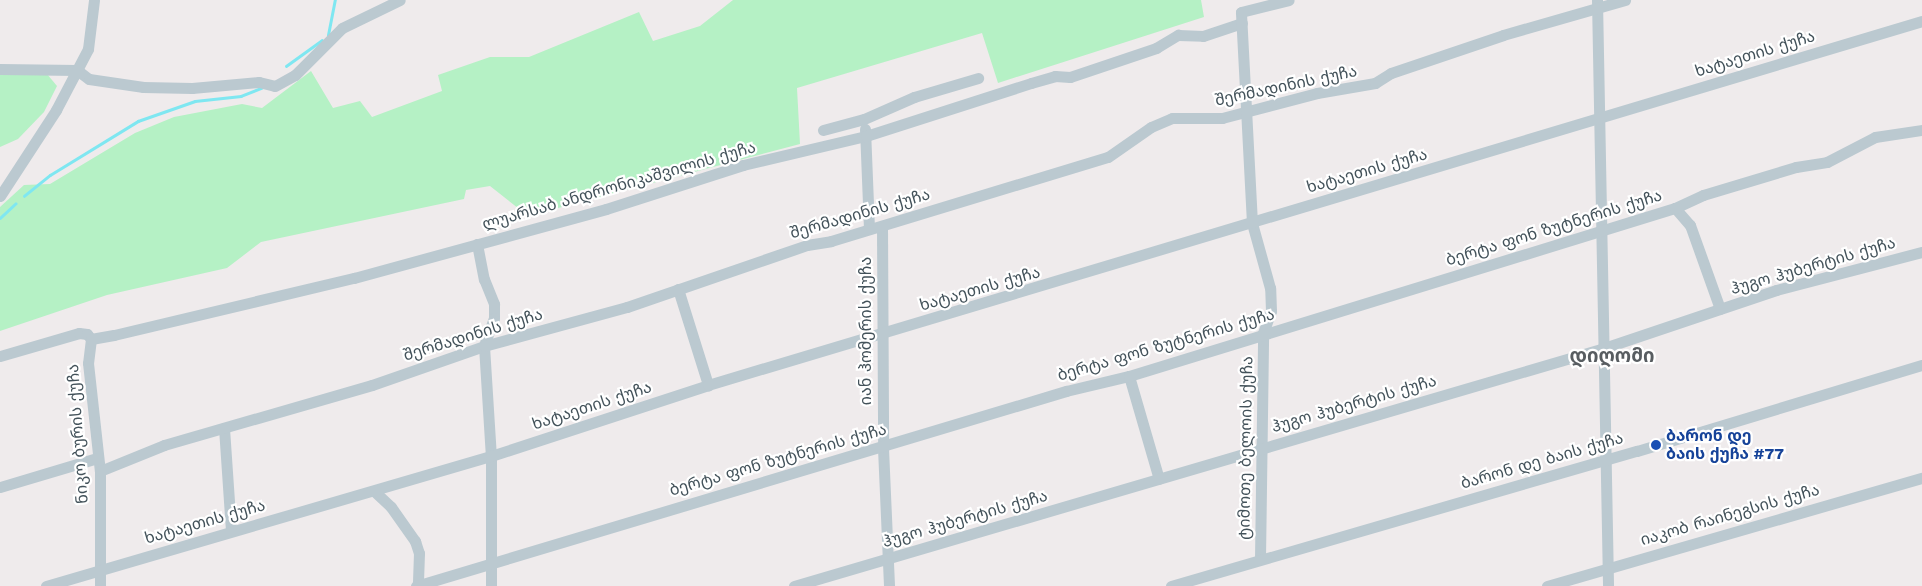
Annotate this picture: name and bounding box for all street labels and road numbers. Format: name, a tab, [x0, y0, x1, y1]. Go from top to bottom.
street label: ხატაეთის ქუჩა	[1693, 27, 1817, 81]
street label: შერმადინის ქუჩა	[1213, 62, 1359, 110]
street label: ლუარსაბ ანდრონიკაშვილის ქუჩა	[480, 138, 758, 234]
street label: ხატაეთის ქუჩა	[1305, 145, 1429, 197]
street label: შერმადინის ქუჩა	[788, 185, 932, 243]
street label: ბერტა ფონ ზუტნერის ქუჩა	[1444, 186, 1664, 270]
street label: ჰუგო ჰუბერტის ქუჩა	[1728, 233, 1898, 299]
street label: იან ჰომერის ქუჩა	[856, 257, 876, 405]
street label: ხატაეთის ქუჩა	[918, 263, 1042, 315]
street label: შერმადინის ქუჩა	[401, 305, 545, 365]
street label: ბერტა ფონ ზუტნერის ქუჩა	[1055, 305, 1277, 385]
street label: ტიმოთე ბელოის ქუჩა	[1235, 356, 1257, 540]
street label: ნიკო ბურის ქუჩა	[64, 364, 92, 504]
street label: ჰუგო ჰუბერტის ქუჩა	[1269, 371, 1439, 437]
street label: ხატაეთის ქუჩა	[530, 378, 654, 434]
street label: ბერტა ფონ ზუტნერის ქუჩა	[667, 420, 889, 500]
street label: ბარონ დე ბაის ქუჩა	[1458, 429, 1626, 493]
street label: იაკობ რაინეგსის ქუჩა	[1638, 480, 1822, 550]
street label: ჰუგო ჰუბერტის ქუჩა	[880, 486, 1050, 552]
street label: ხატაეთის ქუჩა	[143, 496, 267, 548]

